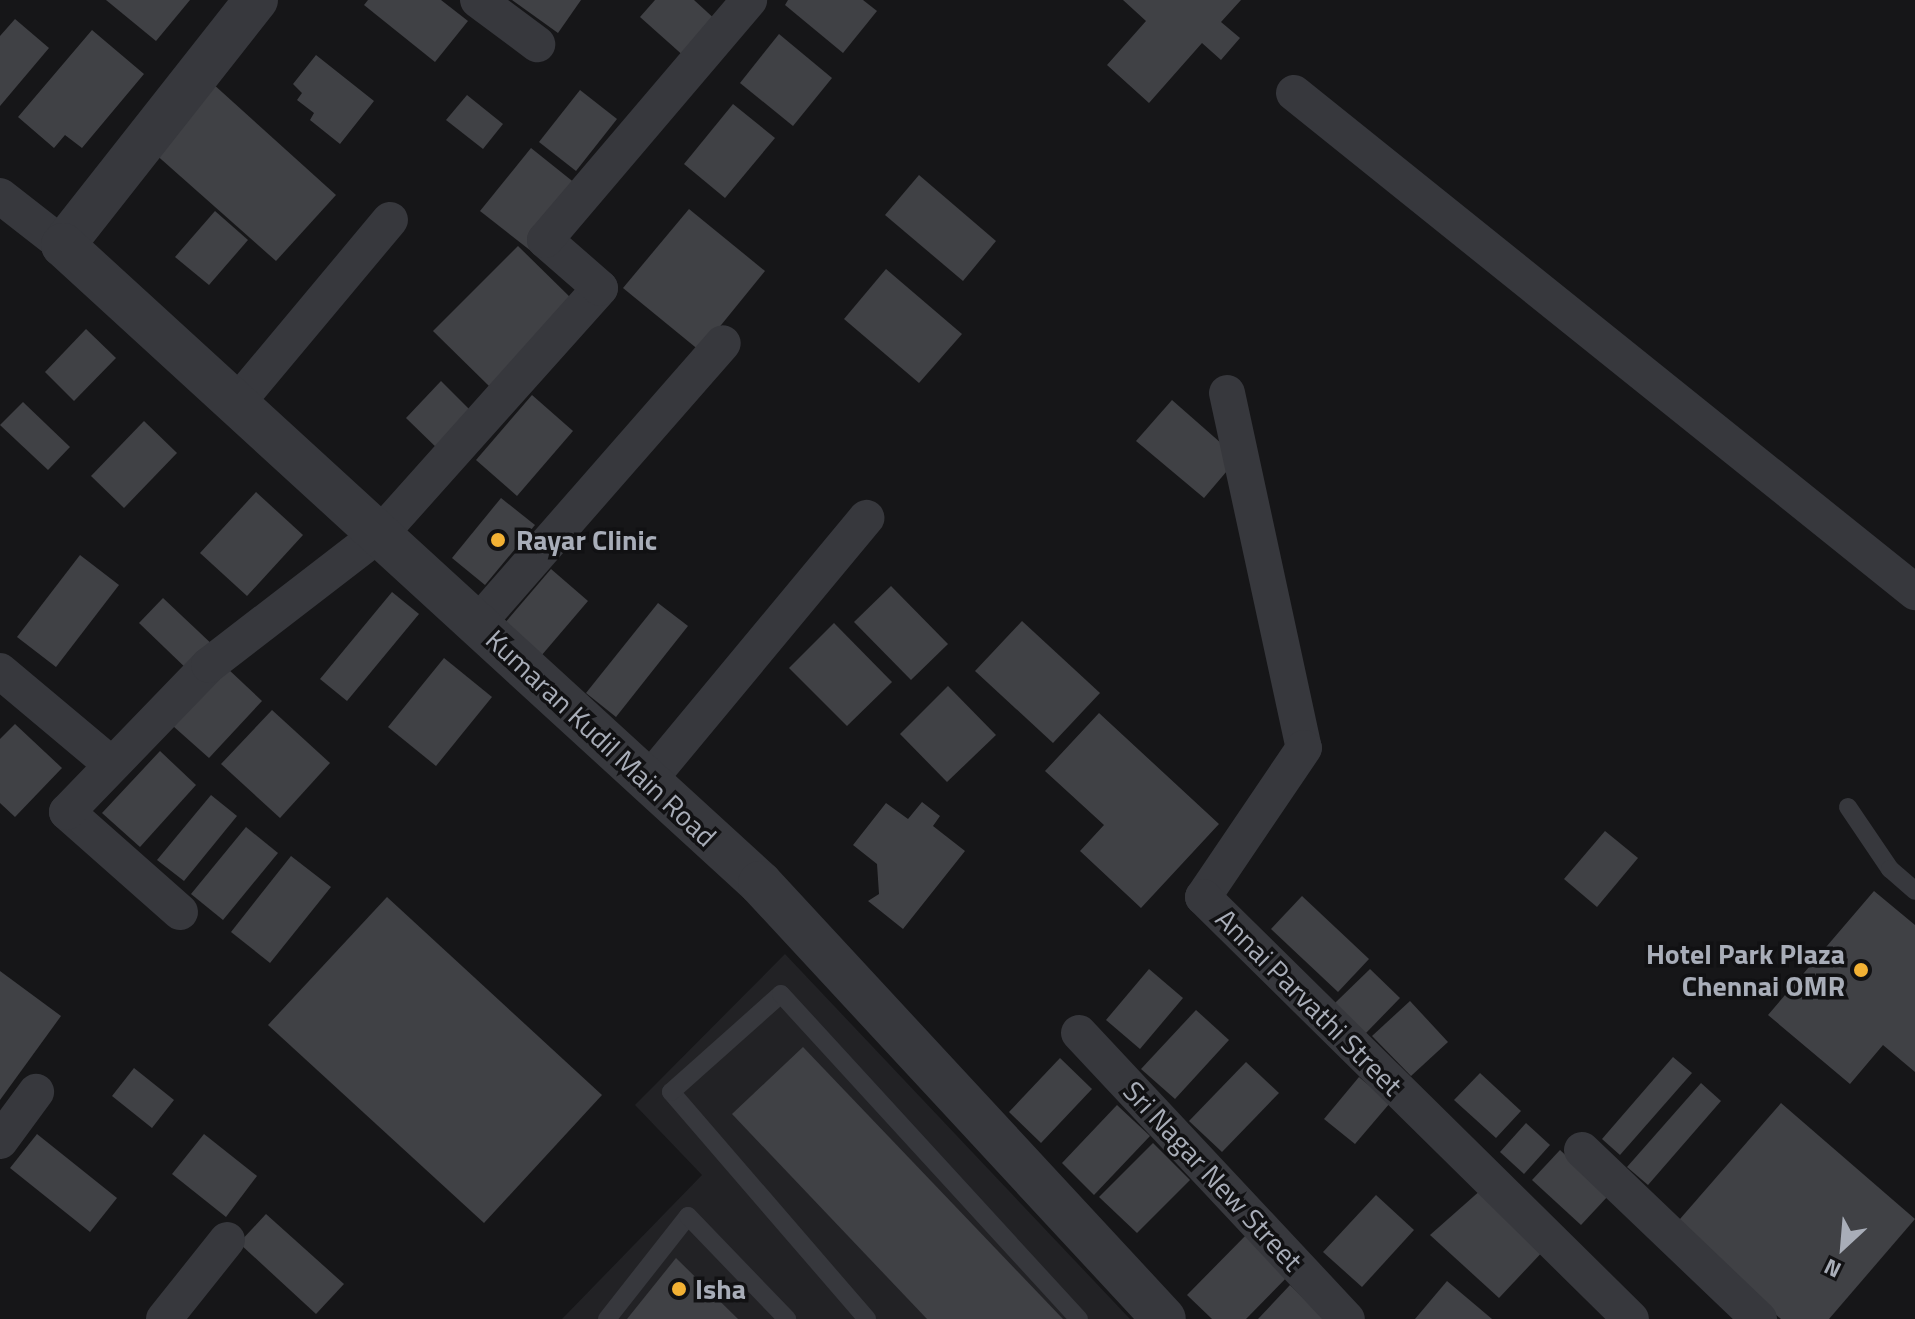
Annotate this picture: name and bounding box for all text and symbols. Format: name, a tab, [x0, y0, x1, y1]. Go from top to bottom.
place label: Rayar Clinic	[516, 523, 657, 557]
marker: Rayar Clinic	[487, 529, 509, 551]
street label: Kumaran Kudil Main Road	[479, 623, 723, 853]
street label: Annai Parvathi Street	[1209, 902, 1409, 1102]
place label: Hotel Park Plaza Chennai OMR	[1646, 937, 1845, 1003]
marker: Hotel Park Plaza Chennai OMR	[1852, 961, 1870, 979]
street label: Sri Nagar New Street	[1117, 1074, 1309, 1278]
north arrow	[1803, 1207, 1883, 1287]
text: N	[1818, 1250, 1847, 1287]
place label: Isha	[695, 1272, 746, 1306]
marker: Isha	[670, 1280, 688, 1298]

